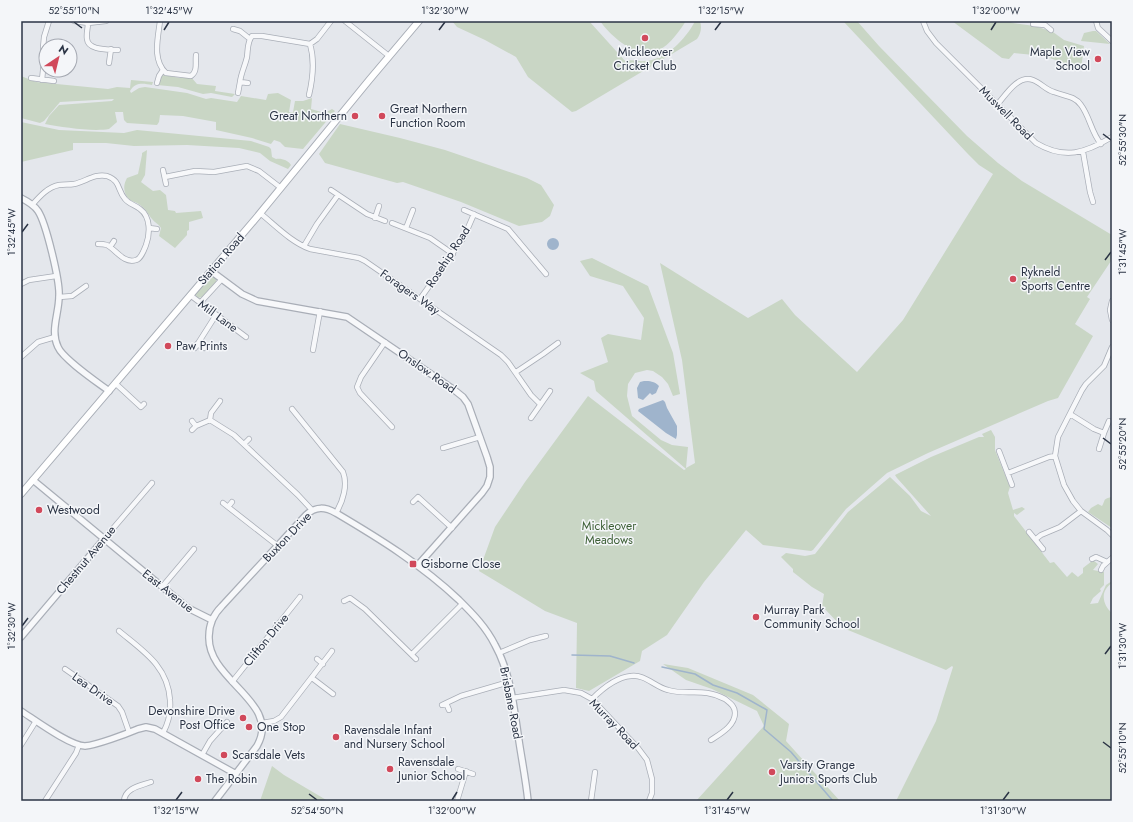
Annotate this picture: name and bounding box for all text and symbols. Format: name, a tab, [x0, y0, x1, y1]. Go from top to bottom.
text: 52°55'10"N	[48, 3, 100, 18]
text: 1°32'45"W	[145, 3, 193, 18]
text: 1°32'30"W	[421, 3, 469, 18]
text: 1°32'15"W	[698, 3, 744, 18]
text: 1°32'00"W	[972, 3, 1020, 18]
marker: Mickleover Cricket Club	[640, 33, 650, 43]
north arrow	[38, 38, 78, 78]
text: N	[56, 41, 72, 59]
place label: Mickleover Cricket Club	[613, 43, 677, 75]
place label: Maple View School	[1030, 43, 1091, 75]
marker: Maple View School	[1093, 54, 1103, 64]
street label: Muswell Road	[975, 82, 1037, 144]
place label: Great Northern Function Room	[390, 100, 467, 132]
place label: Great Northern	[270, 107, 347, 125]
marker: Great Northern	[350, 111, 360, 121]
marker: Great Northern Function Room	[377, 111, 387, 121]
text: 52°55'30"N	[1115, 114, 1130, 166]
text: 1°32'45"W	[4, 208, 19, 256]
street label: Rosehip Road	[421, 223, 475, 291]
street label: Station Road	[193, 229, 249, 289]
text: 1°31'45"W	[1115, 229, 1130, 275]
place label: Rykneld Sports Centre	[1021, 263, 1090, 295]
street label: Foragers Way	[376, 265, 444, 320]
marker: Rykneld Sports Centre	[1008, 274, 1018, 284]
street label: Mill Lane	[194, 295, 242, 337]
place label: Paw Prints	[176, 337, 227, 355]
marker: Paw Prints	[163, 341, 173, 351]
street label: Onslow Road	[394, 344, 460, 398]
text: 52°55'20"N	[1115, 418, 1130, 470]
place label: Westwood	[47, 501, 100, 519]
marker: Westwood	[34, 505, 44, 515]
street label: Buxton Drive	[258, 508, 316, 566]
park label: Mickleover Meadows	[582, 517, 637, 549]
street label: Chestnut Avenue	[52, 522, 120, 598]
place label: Gisborne Close	[421, 555, 500, 573]
marker: Gisborne Close	[408, 559, 418, 569]
street label: East Avenue	[138, 565, 198, 617]
place label: Murray Park Community School	[764, 601, 859, 633]
text: 1°32'30"W	[4, 602, 19, 650]
street label: Clifton Drive	[239, 610, 293, 670]
marker: Murray Park Community School	[751, 612, 761, 622]
text: 1°31'30"W	[1115, 623, 1130, 669]
street label: Brisbane Road	[495, 665, 527, 741]
street label: Lea Drive	[68, 668, 118, 710]
street label: Murray Road	[585, 694, 643, 754]
place label: Devonshire Drive Post Office	[148, 702, 235, 734]
marker: Devonshire Drive Post Office	[238, 713, 248, 723]
place label: One Stop	[257, 718, 306, 736]
place label: Ravensdale Infant and Nursery School	[344, 721, 445, 753]
marker: One Stop	[244, 722, 254, 732]
text: 52°55'10"N	[1115, 722, 1130, 774]
marker: Ravensdale Infant and Nursery School	[331, 732, 341, 742]
place label: Scarsdale Vets	[232, 746, 305, 764]
marker: Scarsdale Vets	[219, 750, 229, 760]
place label: Ravensdale Junior School	[396, 753, 465, 785]
place label: Varsity Grange Juniors Sports Club	[778, 756, 877, 788]
marker: Ravensdale Junior School	[385, 764, 395, 774]
marker: Varsity Grange Juniors Sports Club	[767, 767, 777, 777]
place label: The Robin	[206, 770, 257, 788]
marker: The Robin	[193, 774, 203, 784]
text: 1°32'15"W	[153, 803, 199, 818]
text: 52°54'50"N	[291, 803, 343, 818]
text: 1°32'00"W	[428, 803, 476, 818]
text: 1°31'45"W	[704, 803, 750, 818]
text: 1°31'30"W	[980, 803, 1026, 818]

